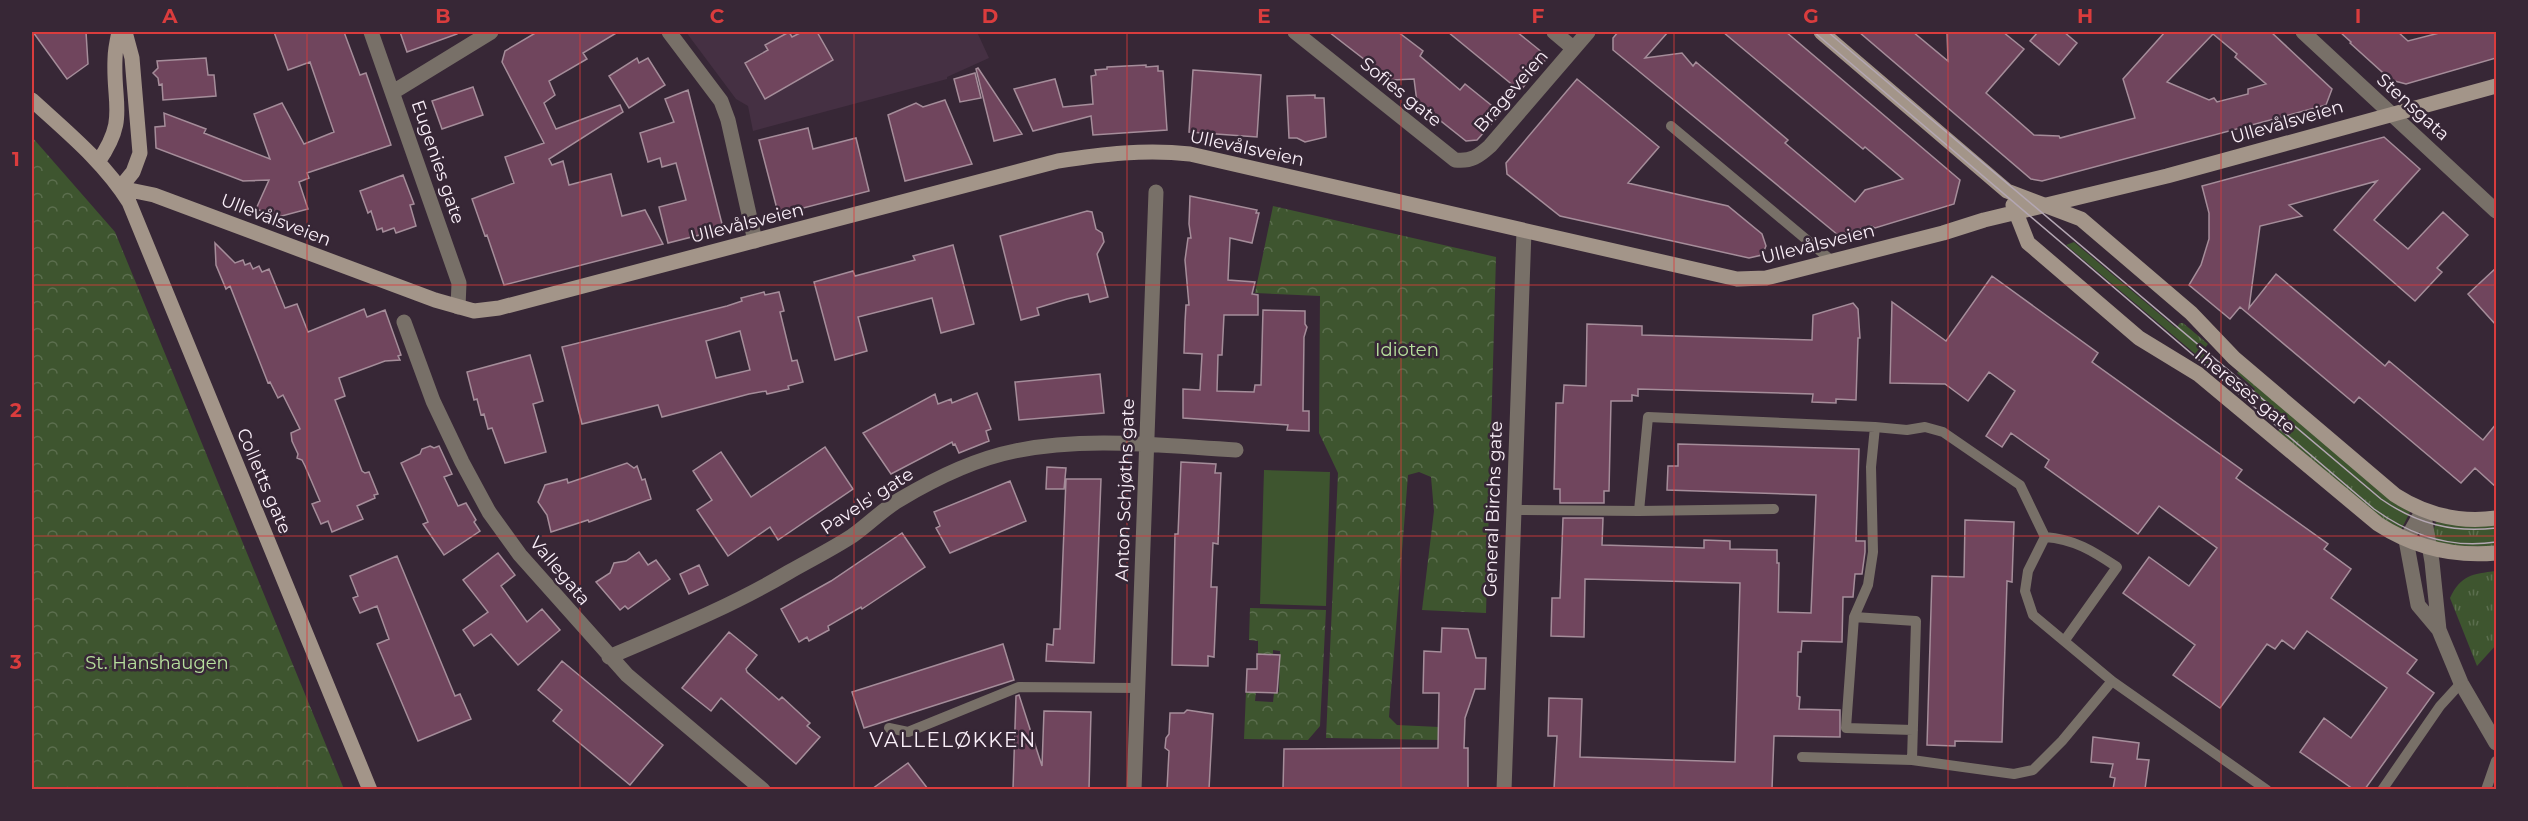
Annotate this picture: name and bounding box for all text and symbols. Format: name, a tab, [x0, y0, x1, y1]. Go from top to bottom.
text: A	[161, 4, 178, 28]
text: B	[435, 4, 451, 28]
text: C	[710, 4, 725, 28]
text: D	[982, 4, 998, 28]
text: E	[1257, 4, 1271, 28]
text: F	[1532, 4, 1545, 28]
text: G	[1803, 4, 1819, 28]
text: H	[2077, 4, 2093, 28]
text: I	[2355, 4, 2361, 28]
street label: Brageveien	[1469, 45, 1553, 137]
street label: Sofies gate	[1356, 52, 1446, 132]
street label: Stensgata	[2372, 69, 2454, 145]
street label: Ullevålsveien	[2228, 95, 2346, 149]
street label: Eugenies gate	[407, 97, 470, 227]
street label: Ullevålsveien	[1188, 125, 1306, 171]
text: 1	[12, 147, 20, 171]
street label: Ullevålsveien	[218, 189, 334, 251]
street label: Ullevålsveien	[688, 198, 806, 248]
street label: Ullevålsveien	[1759, 219, 1877, 269]
park label: Idioten	[1375, 339, 1439, 361]
street label: Thereses gate	[2188, 342, 2300, 438]
text: 2	[10, 398, 22, 422]
street label: Anton Schjøths gate	[1111, 398, 1139, 582]
street label: General Birchs gate	[1479, 420, 1507, 598]
street label: Colletts gate	[232, 425, 296, 537]
street label: Pavels' gate	[816, 463, 918, 539]
street label: Vallegata	[525, 532, 595, 610]
text: 3	[9, 650, 22, 674]
park label: St. Hanshaugen	[85, 652, 229, 674]
district label: VALLELØKKEN	[869, 728, 1037, 752]

